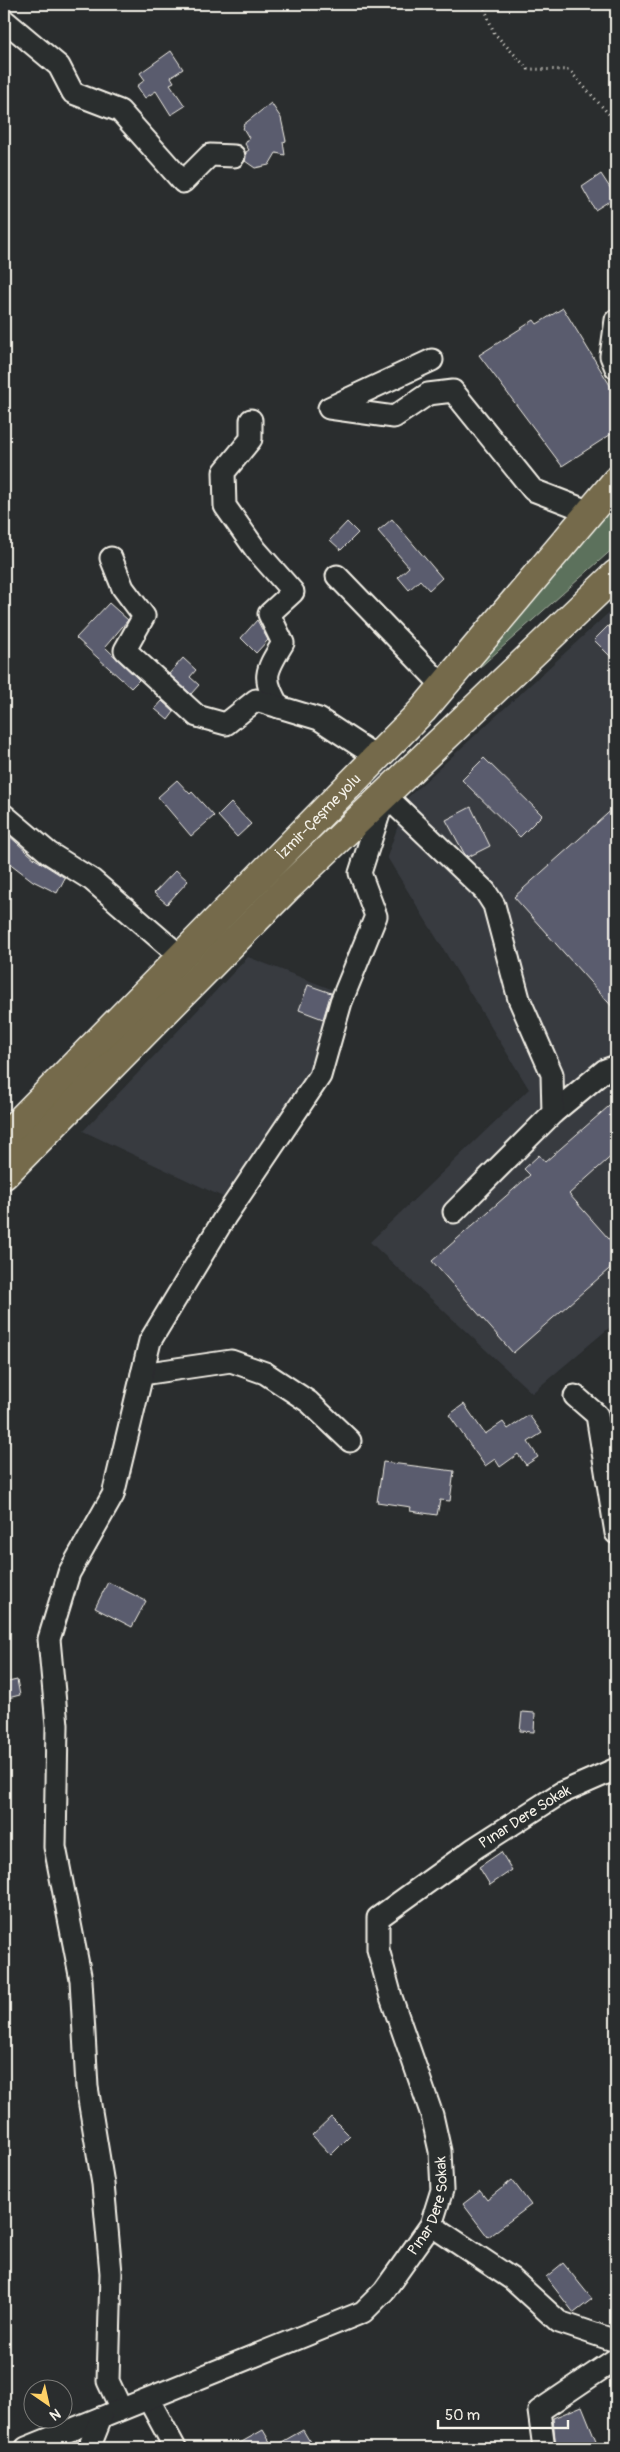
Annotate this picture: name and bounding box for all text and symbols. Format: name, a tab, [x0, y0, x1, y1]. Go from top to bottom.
street label: İzmir-Çeşme yolu	[272, 770, 365, 863]
street label: Pınar Dere Sokak	[475, 1780, 574, 1853]
street label: Pınar Dere Sokak	[403, 2155, 452, 2259]
north arrow	[22, 2380, 72, 2430]
scale bar	[438, 2397, 568, 2429]
text: N	[46, 2405, 64, 2424]
text: 50 m	[445, 2406, 480, 2425]

